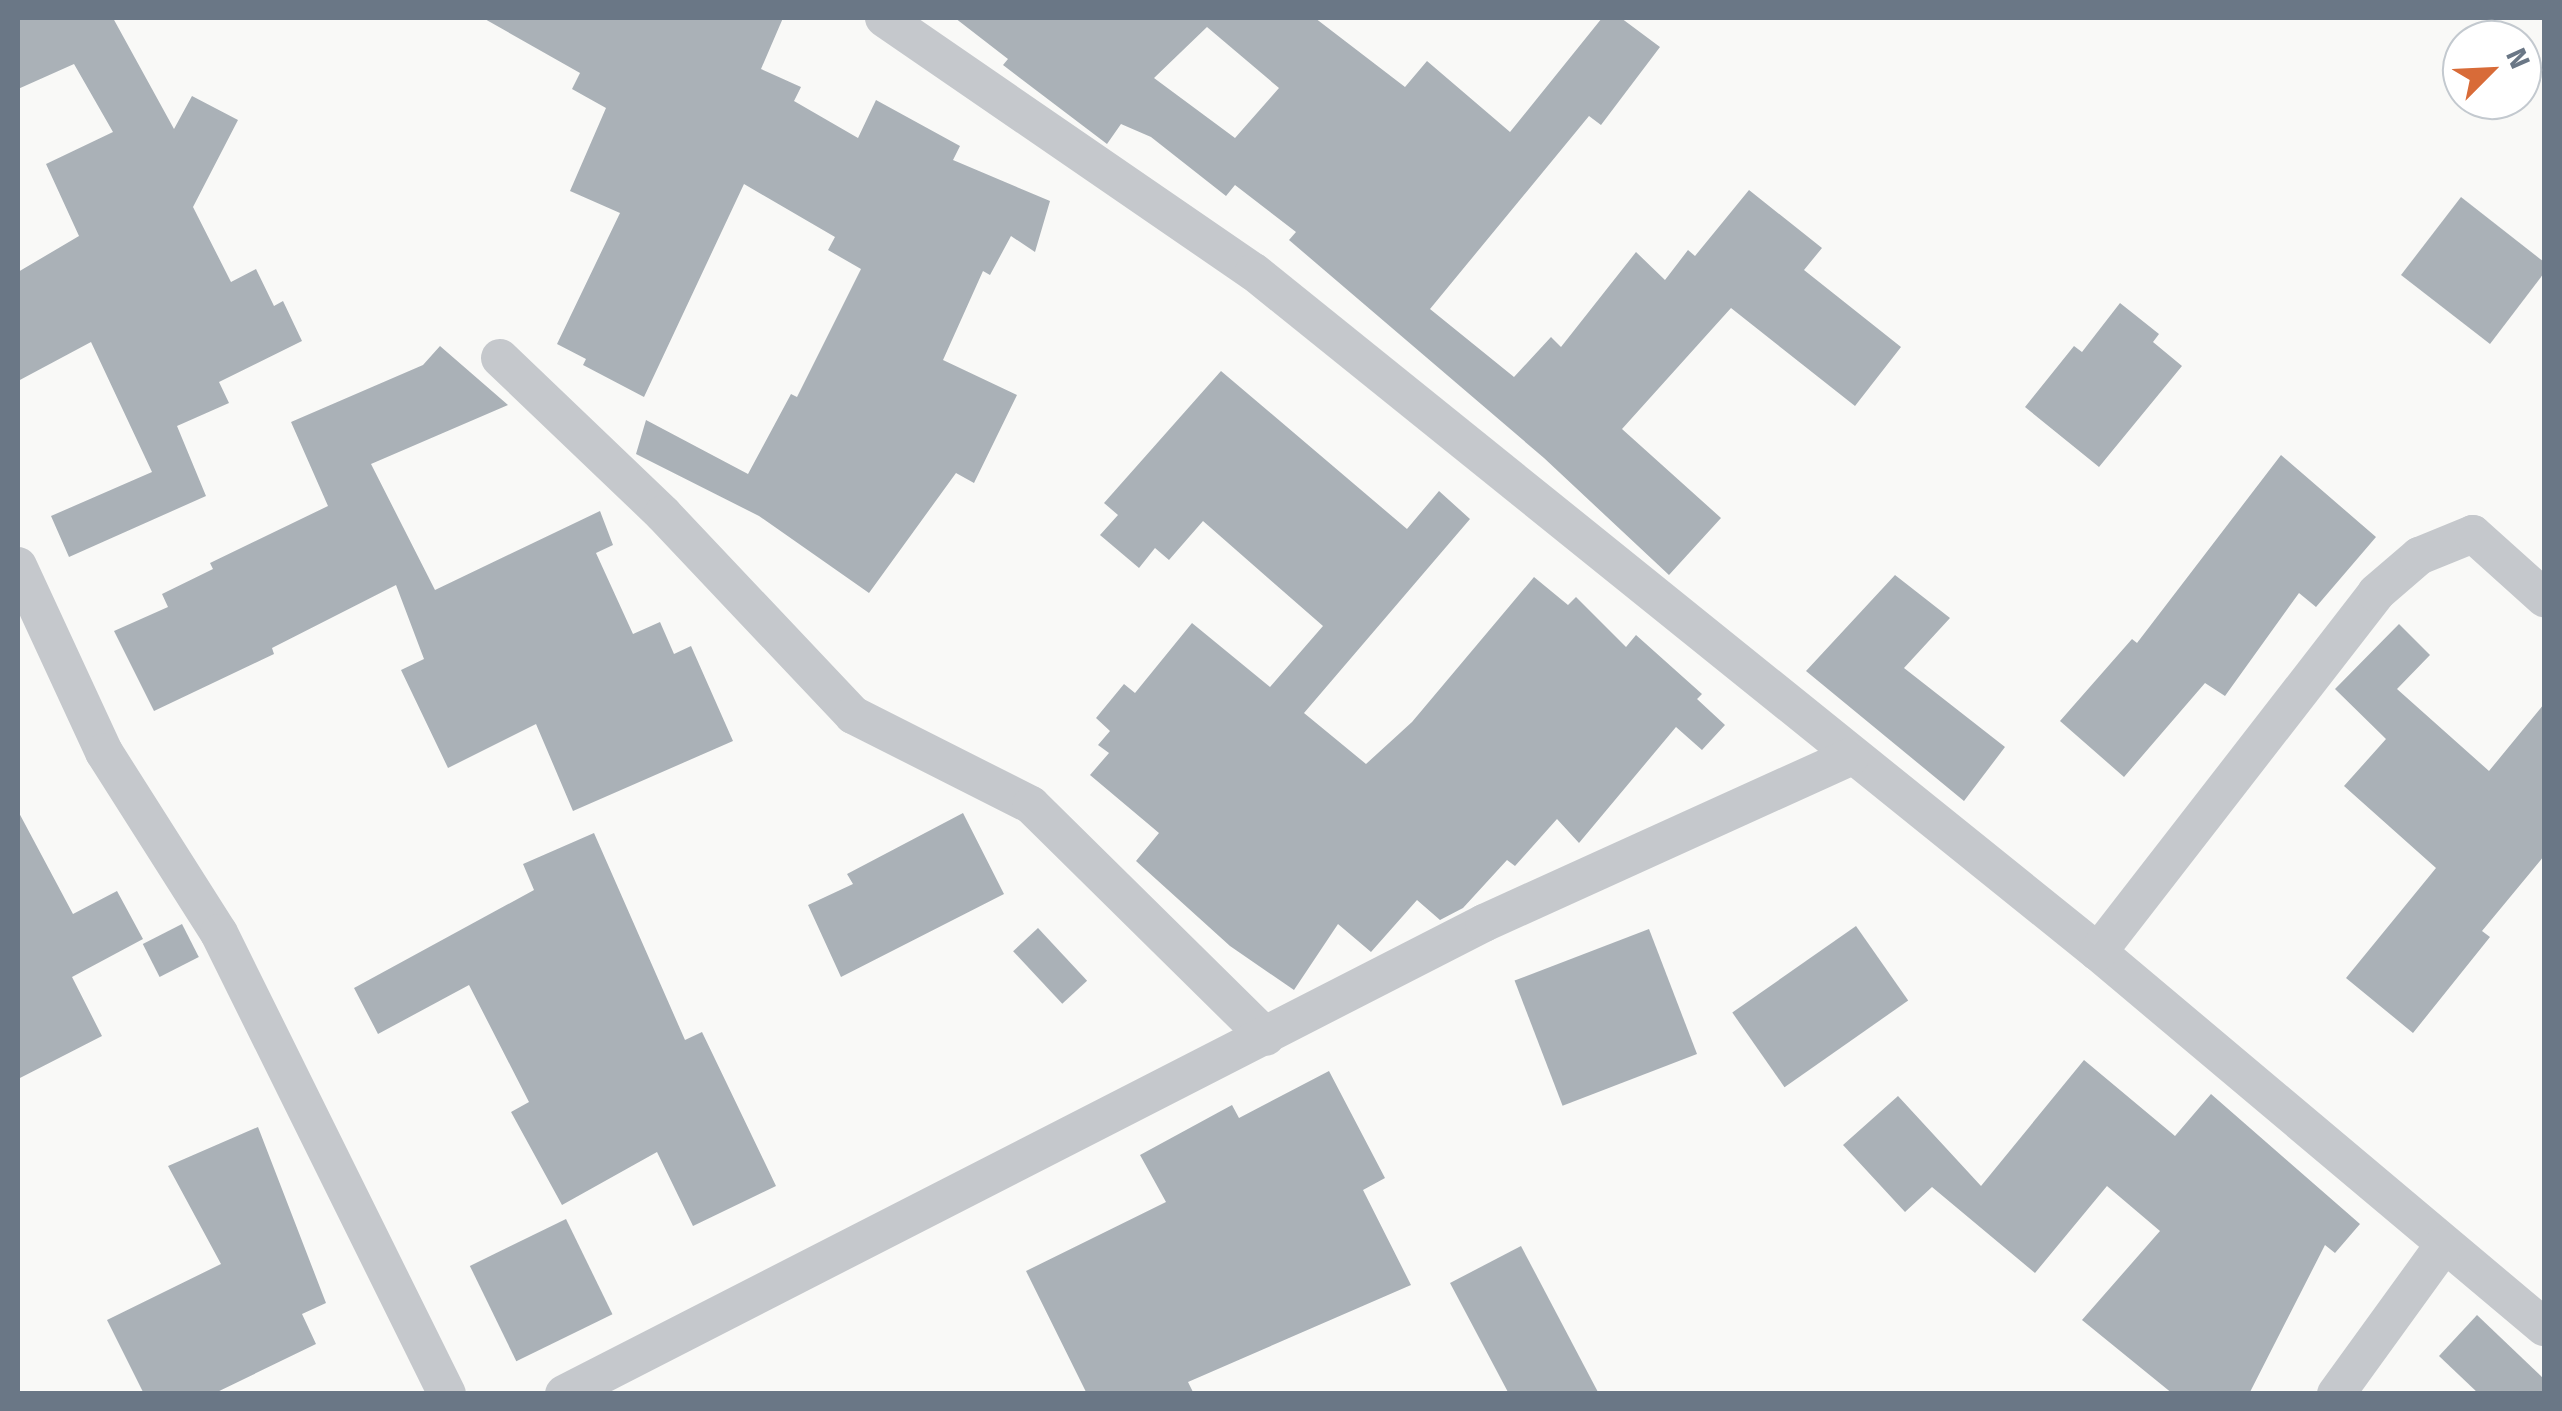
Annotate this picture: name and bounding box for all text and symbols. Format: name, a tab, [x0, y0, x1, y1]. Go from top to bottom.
north arrow	[2442, 20, 2542, 120]
text: N	[2499, 43, 2537, 74]

